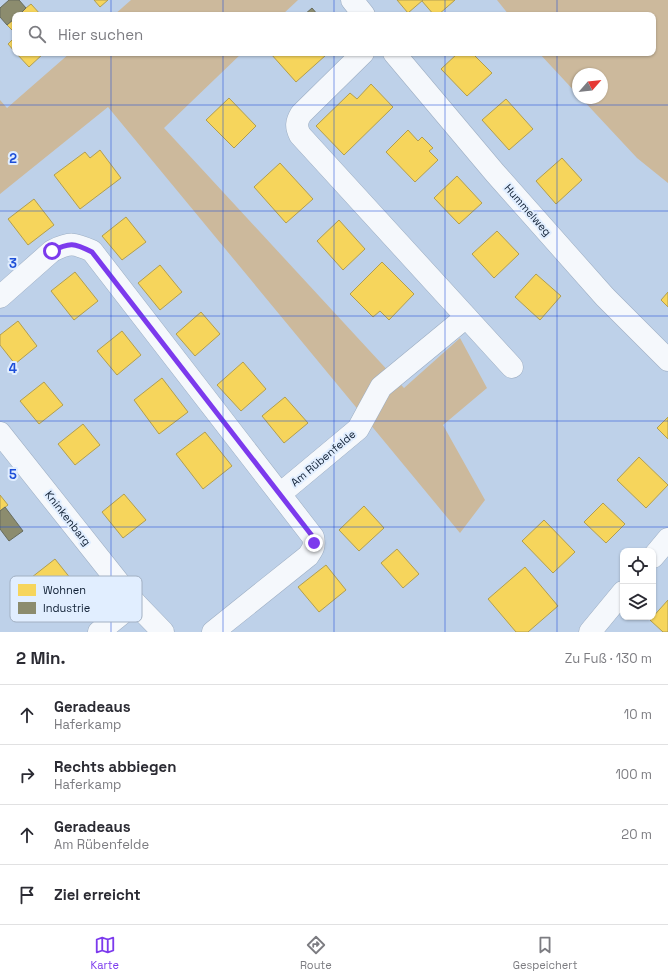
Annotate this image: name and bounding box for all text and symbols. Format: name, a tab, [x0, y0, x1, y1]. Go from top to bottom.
search box	[12, 12, 656, 56]
icon: search	[26, 23, 48, 45]
text: Hier suchen	[58, 25, 143, 44]
north arrow	[572, 68, 608, 104]
text: 2	[9, 150, 17, 167]
street label: Hummelweg	[502, 181, 554, 239]
route start	[43, 242, 61, 260]
text: 3	[9, 255, 17, 272]
text: 4	[9, 360, 17, 377]
street label: Am Rübenfelde	[288, 427, 358, 489]
text: 5	[9, 466, 17, 483]
street label: Kninkenbarg	[42, 488, 94, 548]
route end	[305, 534, 323, 552]
map controls	[620, 548, 656, 620]
button: locate	[620, 548, 656, 584]
legend	[10, 576, 142, 622]
text: Wohnen	[43, 583, 86, 597]
button: layers	[620, 584, 656, 620]
text: Industrie	[43, 601, 90, 615]
text: 2 Min.	[16, 647, 65, 669]
text: Zu Fuß · 130 m	[565, 650, 652, 667]
text: Geradeaus	[54, 697, 131, 716]
icon: ahead	[16, 704, 38, 726]
text: 10 m	[624, 706, 652, 723]
text: Haferkamp	[54, 716, 122, 733]
text: Rechts abbiegen	[54, 757, 176, 776]
icon: right	[16, 764, 38, 786]
text: 100 m	[615, 766, 652, 783]
text: Haferkamp	[54, 776, 122, 793]
text: Geradeaus	[54, 817, 131, 836]
icon: ahead	[16, 824, 38, 846]
text: 20 m	[621, 826, 652, 843]
text: Am Rübenfelde	[54, 836, 149, 853]
icon: arrive	[16, 884, 38, 906]
text: Ziel erreicht	[54, 885, 141, 904]
tab: Karte	[90, 934, 119, 972]
tab: Route	[300, 934, 332, 972]
tab: Gespeichert	[513, 934, 578, 972]

